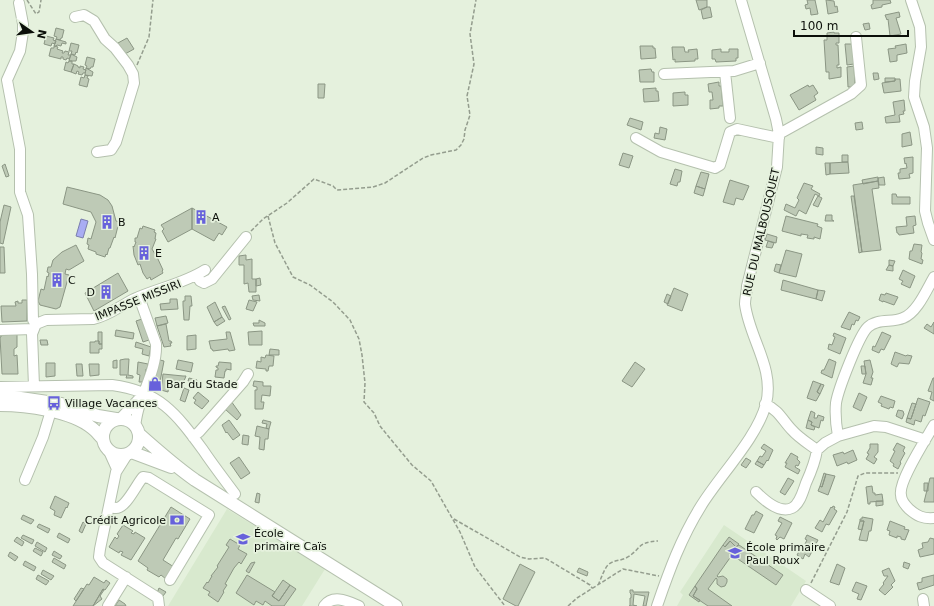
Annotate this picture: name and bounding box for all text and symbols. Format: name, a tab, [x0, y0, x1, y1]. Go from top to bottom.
north arrow	[12, 12, 52, 52]
scale bar	[794, 12, 908, 38]
text: 100 m	[800, 19, 838, 33]
text: N	[34, 28, 49, 40]
street label: RUE DU MALBOUSQUET	[740, 167, 783, 297]
building icon: A	[193, 209, 209, 225]
place label: A	[212, 211, 220, 224]
building icon: B	[99, 214, 115, 230]
place label: B	[118, 216, 126, 229]
building icon: E	[136, 245, 152, 261]
place label: E	[155, 247, 162, 260]
building icon: C	[49, 272, 65, 288]
place label: C	[68, 274, 76, 287]
street label: IMPASSE MISSIRI	[93, 277, 183, 324]
building icon: D	[98, 284, 114, 300]
place label: D	[87, 286, 95, 299]
shop icon: Bar du Stade	[147, 376, 163, 392]
place label: Bar du Stade	[166, 378, 238, 391]
bus stop icon: Village Vacances	[46, 395, 62, 411]
place label: Village Vacances	[65, 397, 157, 410]
bank icon: Crédit Agricole	[169, 512, 185, 528]
place label: Crédit Agricole	[85, 514, 166, 527]
place label: École primaire Caïs	[254, 527, 327, 553]
school or university icon: École primaire Caïs	[235, 531, 251, 547]
place label: École primaire Paul Roux	[746, 541, 825, 567]
school or university icon: École primaire Paul Roux	[727, 545, 743, 561]

